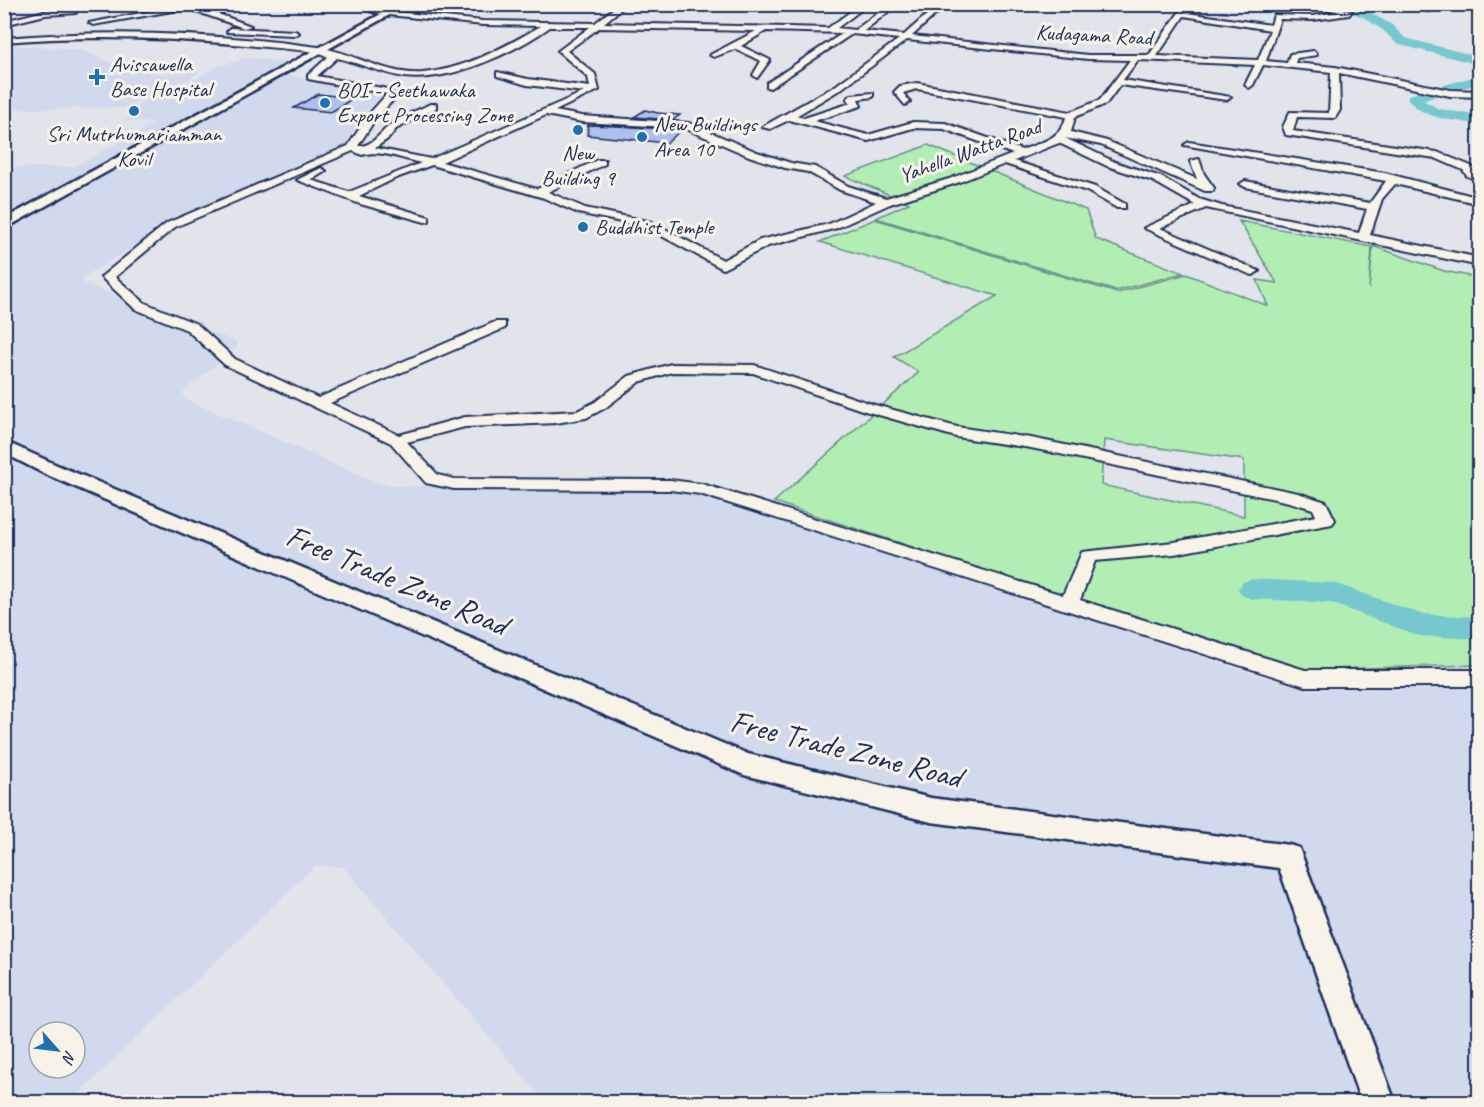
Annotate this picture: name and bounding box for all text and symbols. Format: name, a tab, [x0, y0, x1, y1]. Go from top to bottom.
street label: Kudagama Road	[1035, 18, 1156, 52]
place label: Avissawella Base Hospital	[110, 50, 215, 103]
marker: Avissawella Base Hospital	[88, 68, 106, 86]
place label: BOI - Seethawaka Export Processing Zone	[337, 76, 515, 129]
marker: BOI - Seethawaka Export Processing Zone	[318, 96, 332, 110]
marker: Sri Mutrhumariamman Kovil	[127, 104, 141, 118]
place label: New Buildings Area 10	[654, 110, 759, 163]
street label: Yahella Watta Road	[895, 111, 1048, 190]
place label: Sri Mutrhumariamman Kovil	[47, 120, 223, 173]
marker: New Building 9	[571, 123, 585, 137]
marker: New Buildings Area 10	[635, 130, 649, 144]
place label: New Building 9	[541, 139, 617, 192]
place label: Buddhist Temple	[595, 213, 715, 241]
marker: Buddhist Temple	[576, 220, 590, 234]
street label: Free Trade Zone Road	[280, 515, 519, 647]
street label: Free Trade Zone Road	[726, 701, 971, 799]
north arrow	[27, 1020, 87, 1080]
text: N	[57, 1048, 81, 1068]

